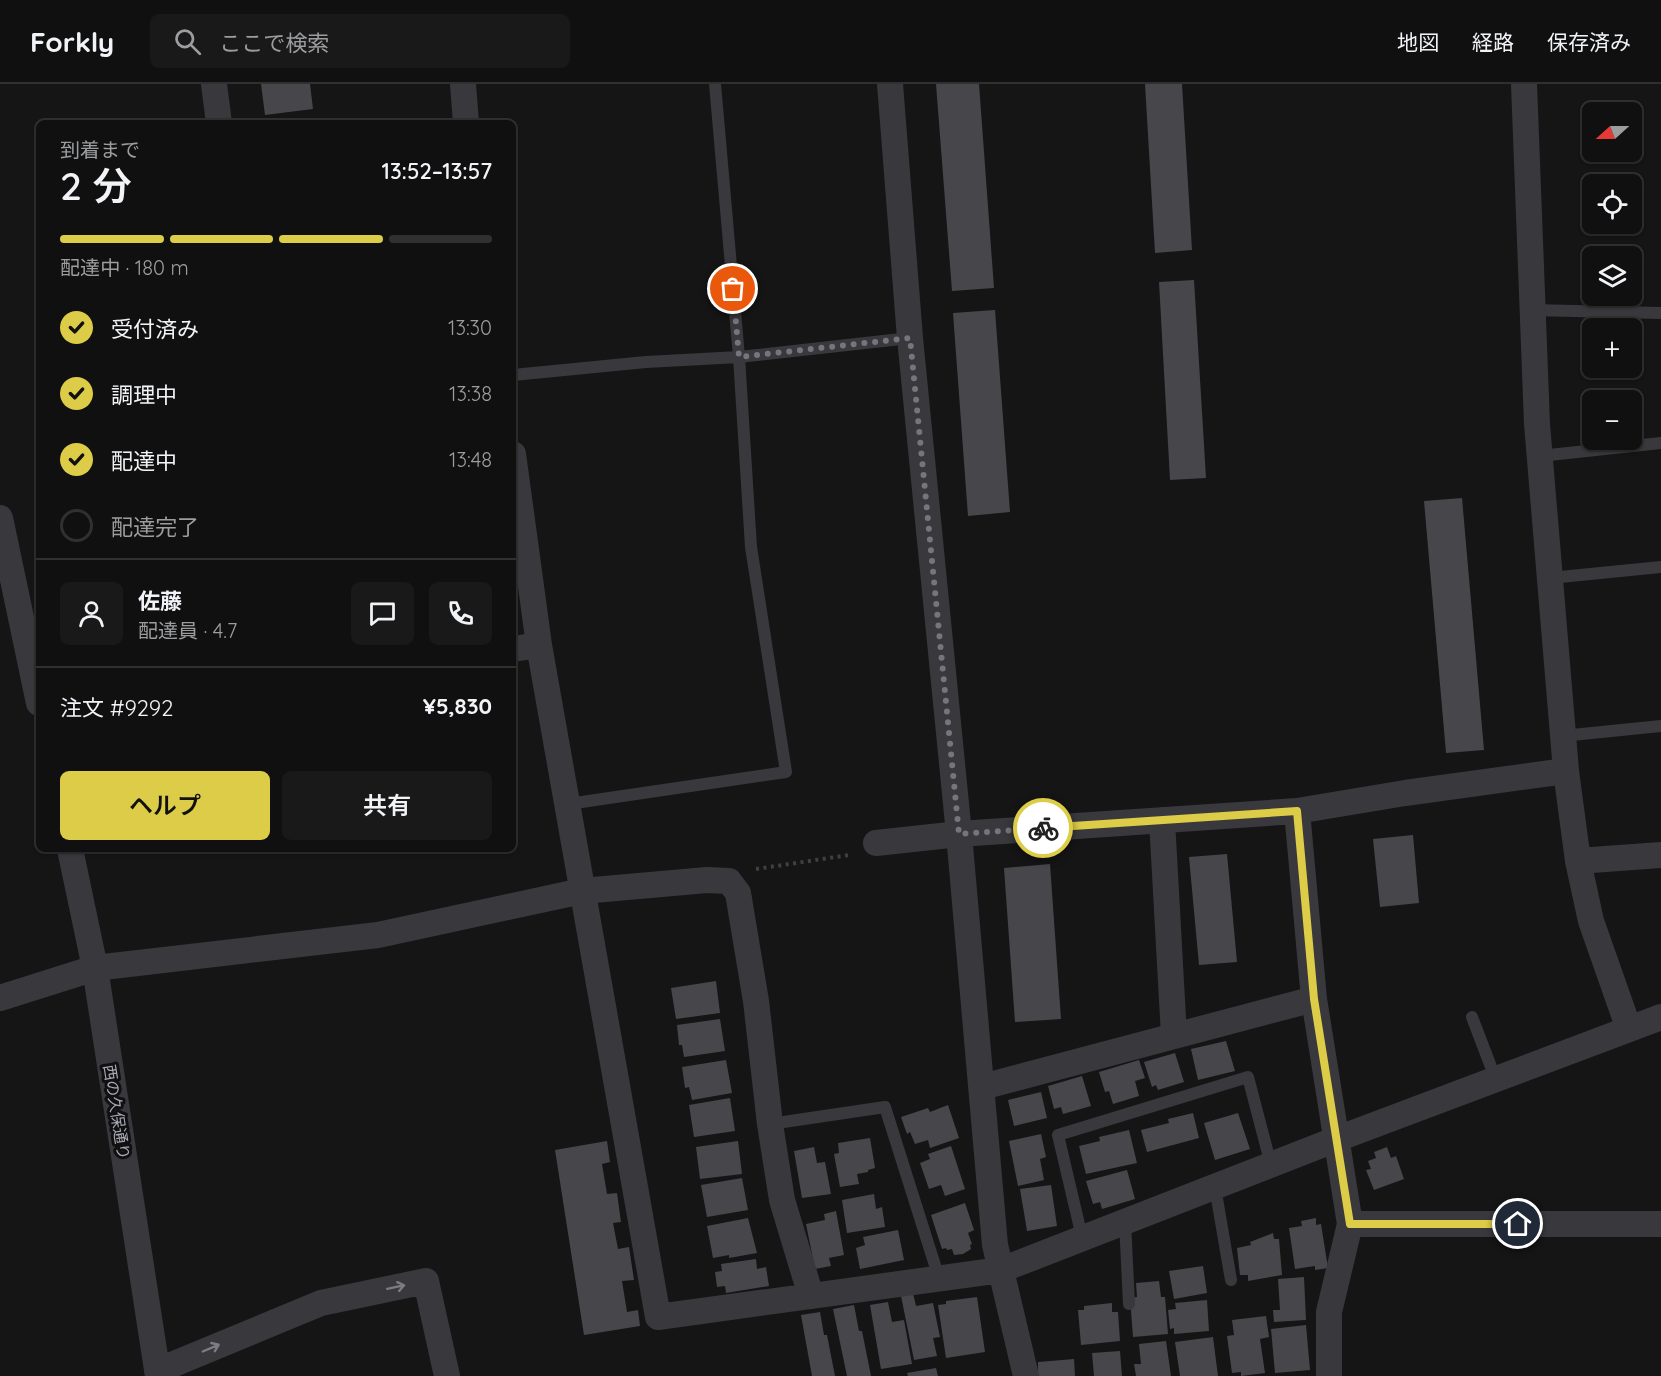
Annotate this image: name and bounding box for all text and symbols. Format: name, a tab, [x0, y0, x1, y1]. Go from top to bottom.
search box	[150, 14, 570, 68]
text: Forkly	[30, 24, 114, 59]
icon: search	[171, 25, 204, 58]
text: ここで検索	[219, 29, 329, 57]
text: 地図	[1397, 29, 1439, 55]
text: 経路	[1472, 29, 1514, 55]
text: 保存済み	[1547, 29, 1631, 55]
north arrow	[1582, 102, 1642, 162]
map controls	[1582, 102, 1642, 450]
text: 到着まで	[60, 137, 140, 162]
text: 13:52–13:57	[381, 157, 492, 185]
text: 2 分	[60, 161, 132, 210]
button: locate	[1582, 174, 1642, 234]
button: layers	[1582, 246, 1642, 306]
text: 配達中 · 180 m	[60, 255, 189, 280]
pin	[707, 263, 758, 314]
icon: bag	[716, 272, 749, 305]
icon: check	[60, 311, 93, 344]
text: 受付済み	[111, 315, 199, 343]
text: 13:30	[448, 315, 492, 340]
button: +	[1582, 318, 1642, 378]
icon: check	[60, 377, 93, 410]
text: 調理中	[111, 381, 177, 409]
text: 13:38	[449, 381, 492, 406]
button: −	[1582, 390, 1642, 450]
icon: check	[60, 443, 93, 476]
text: 配達中	[111, 447, 177, 475]
text: 13:48	[449, 447, 492, 472]
text: 配達完了	[111, 513, 199, 541]
button: person	[60, 582, 123, 645]
button: chat	[351, 582, 414, 645]
button: phone	[429, 582, 492, 645]
text: 佐藤	[138, 587, 182, 615]
text: 配達員 · 4.7	[138, 618, 237, 643]
text: ¥5,830	[423, 692, 492, 720]
text: 注文 #9292	[60, 694, 173, 722]
button: ヘルプ	[60, 771, 270, 840]
button: 共有	[282, 771, 492, 840]
courier	[1013, 798, 1073, 858]
icon: bike	[1027, 812, 1060, 845]
street label: 西の久保通り	[100, 1063, 134, 1161]
pin	[1492, 1198, 1543, 1249]
icon: home	[1501, 1207, 1534, 1240]
one-way arrow	[385, 1281, 405, 1292]
one-way arrow	[202, 1342, 220, 1353]

